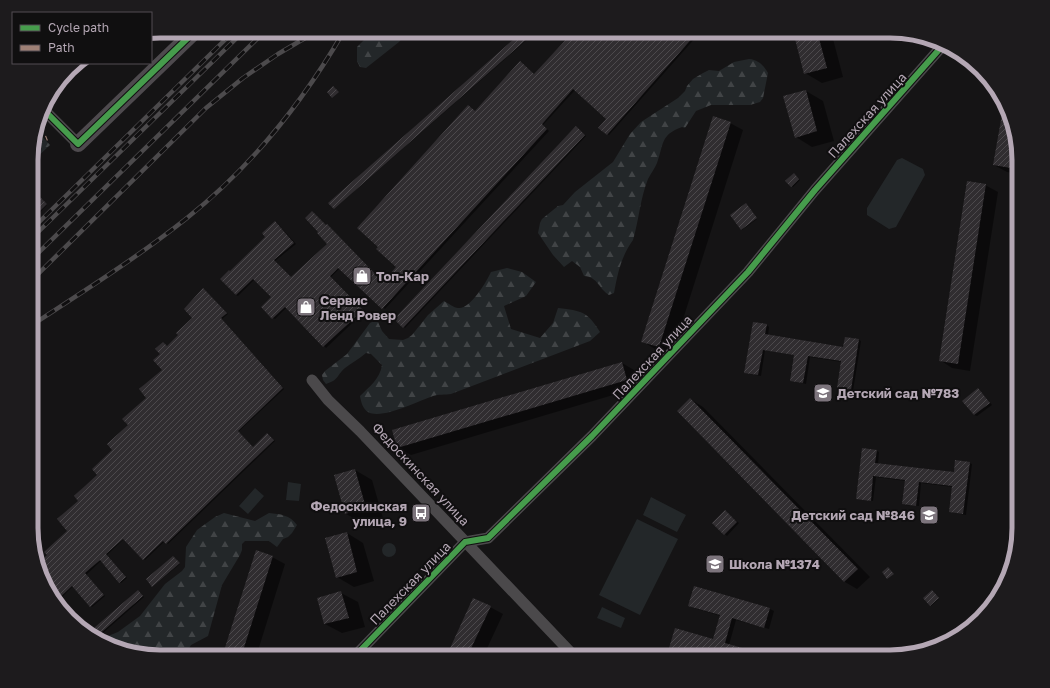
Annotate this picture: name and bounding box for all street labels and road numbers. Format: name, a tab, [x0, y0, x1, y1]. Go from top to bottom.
street label: Палехская улица	[824, 69, 910, 161]
street label: Палехская улица	[609, 312, 695, 402]
street label: Федоскинская улица	[369, 419, 473, 529]
street label: Палехская улица	[366, 538, 454, 628]

